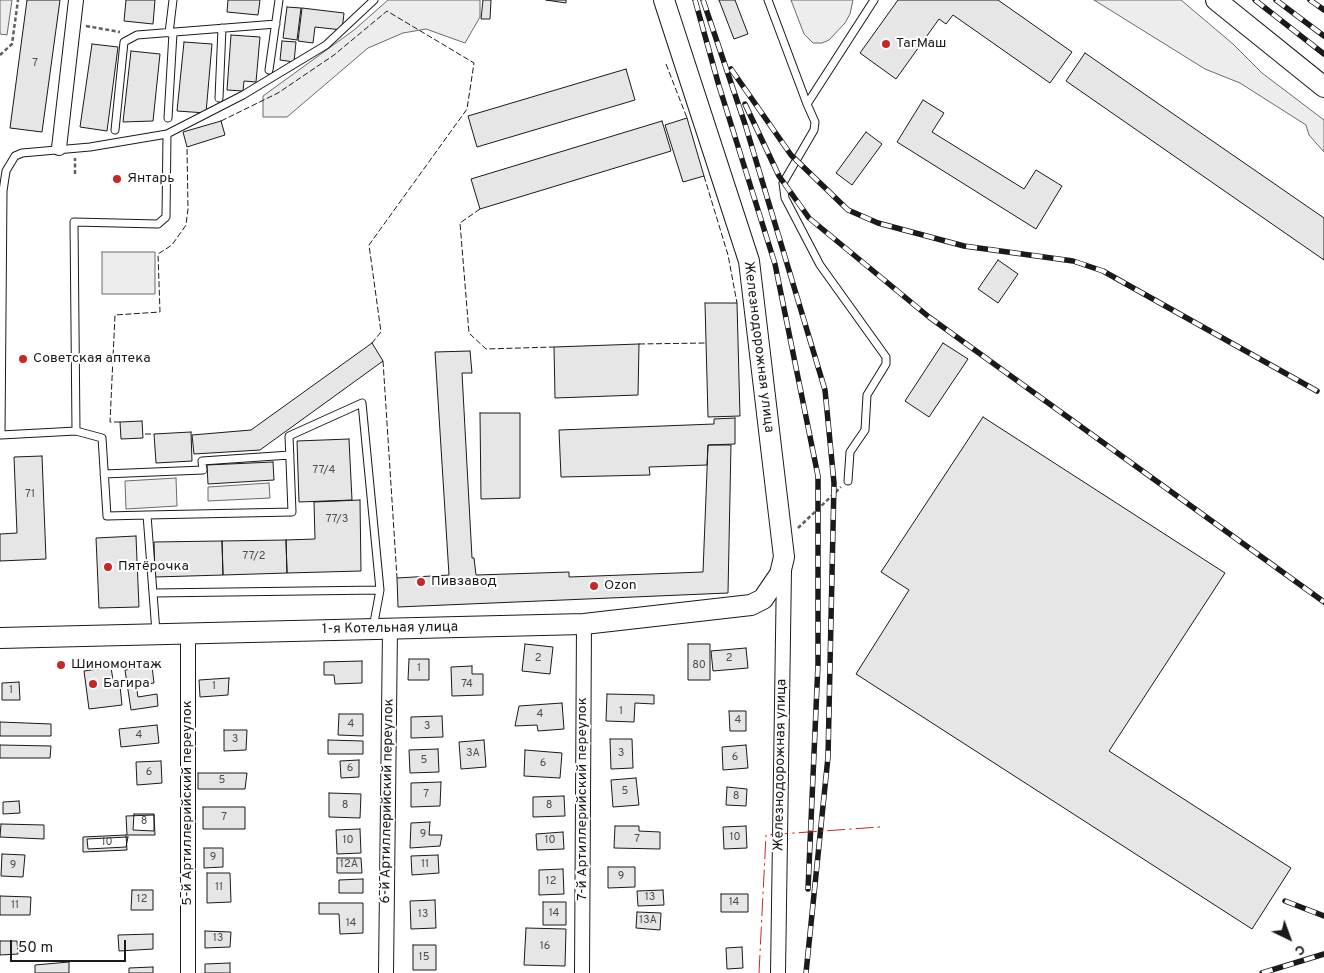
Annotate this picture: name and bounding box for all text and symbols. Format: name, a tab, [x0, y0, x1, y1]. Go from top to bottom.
place label: ТагМаш	[896, 36, 946, 52]
marker: ТагМаш	[880, 38, 892, 50]
house number: 7	[32, 57, 38, 71]
place label: Янтарь	[127, 171, 175, 187]
marker: Янтарь	[111, 173, 123, 185]
street label: Железнодорожная улица	[739, 260, 777, 434]
place label: Советская аптека	[33, 351, 151, 367]
marker: Советская аптека	[17, 353, 29, 365]
house number: 77/4	[313, 464, 335, 478]
house number: 71	[25, 488, 35, 502]
house number: 77/3	[326, 513, 348, 527]
house number: 77/2	[243, 550, 265, 564]
place label: Пятёрочка	[118, 559, 189, 575]
marker: Пятёрочка	[102, 561, 114, 573]
place label: Пивзавод	[431, 574, 497, 590]
marker: Пивзавод	[415, 576, 427, 588]
place label: Ozon	[604, 578, 637, 594]
marker: Ozon	[588, 580, 600, 592]
street label: 1-я Котельная улица	[322, 619, 458, 639]
house number: 2	[535, 652, 541, 666]
house number: 2	[726, 652, 732, 666]
place label: Шиномонтаж	[71, 657, 162, 673]
marker: Шиномонтаж	[55, 659, 67, 671]
house number: 80	[692, 659, 706, 673]
house number: 1	[417, 662, 421, 676]
place label: Багира	[103, 676, 149, 692]
marker: Багира	[87, 678, 99, 690]
house number: 74	[461, 678, 473, 692]
street label: Железнодорожная улица	[771, 679, 791, 851]
house number: 1	[212, 680, 216, 694]
house number: 1	[9, 684, 13, 698]
street label: 7-й Артиллерийский переулок	[575, 697, 591, 901]
street label: 6-й Артиллерийский переулок	[378, 698, 398, 904]
street label: 5-й Артиллерийский переулок	[180, 700, 196, 906]
house number: 1	[619, 705, 623, 719]
house number: 4	[537, 708, 543, 722]
house number: 4	[735, 714, 741, 728]
house number: 4	[348, 718, 354, 732]
house number: 3	[424, 720, 430, 734]
house number: 4	[136, 729, 142, 743]
house number: 3	[232, 733, 238, 747]
house number: 3А	[466, 747, 480, 761]
house number: 3	[618, 747, 624, 761]
house number: 6	[732, 751, 738, 765]
house number: 5	[421, 754, 427, 768]
house number: 6	[540, 757, 546, 771]
house number: 6	[347, 762, 353, 776]
house number: 6	[146, 766, 152, 780]
house number: 5	[219, 774, 225, 788]
house number: 5	[622, 785, 628, 799]
house number: 7	[423, 788, 429, 802]
house number: 8	[733, 790, 739, 804]
house number: 8	[342, 799, 348, 813]
house number: 8	[546, 799, 552, 813]
house number: 7	[221, 811, 227, 825]
house number: 8	[141, 815, 147, 829]
house number: 9	[420, 828, 426, 842]
house number: 10	[729, 831, 741, 845]
house number: 7	[634, 833, 640, 847]
house number: 10	[342, 834, 354, 848]
house number: 10	[544, 834, 556, 848]
house number: 10	[101, 836, 113, 850]
house number: 9	[210, 851, 216, 865]
house number: 12А	[340, 858, 358, 872]
house number: 11	[421, 858, 429, 872]
house number: 9	[10, 859, 16, 873]
house number: 9	[618, 870, 624, 884]
house number: 12	[546, 875, 556, 889]
house number: 11	[215, 881, 223, 895]
house number: 13	[645, 891, 655, 905]
house number: 12	[137, 893, 147, 907]
house number: 14	[729, 896, 739, 910]
house number: 11	[11, 899, 19, 913]
house number: 14	[549, 907, 559, 921]
house number: 13	[418, 908, 428, 922]
north arrow	[1264, 913, 1314, 963]
house number: 13А	[639, 914, 657, 928]
house number: 14	[346, 917, 356, 931]
scale bar	[12, 930, 129, 962]
house number: 13	[213, 932, 223, 946]
text: 50 m	[18, 939, 53, 958]
house number: 16	[540, 940, 550, 954]
text: С	[1290, 940, 1308, 959]
house number: 15	[419, 951, 429, 965]

